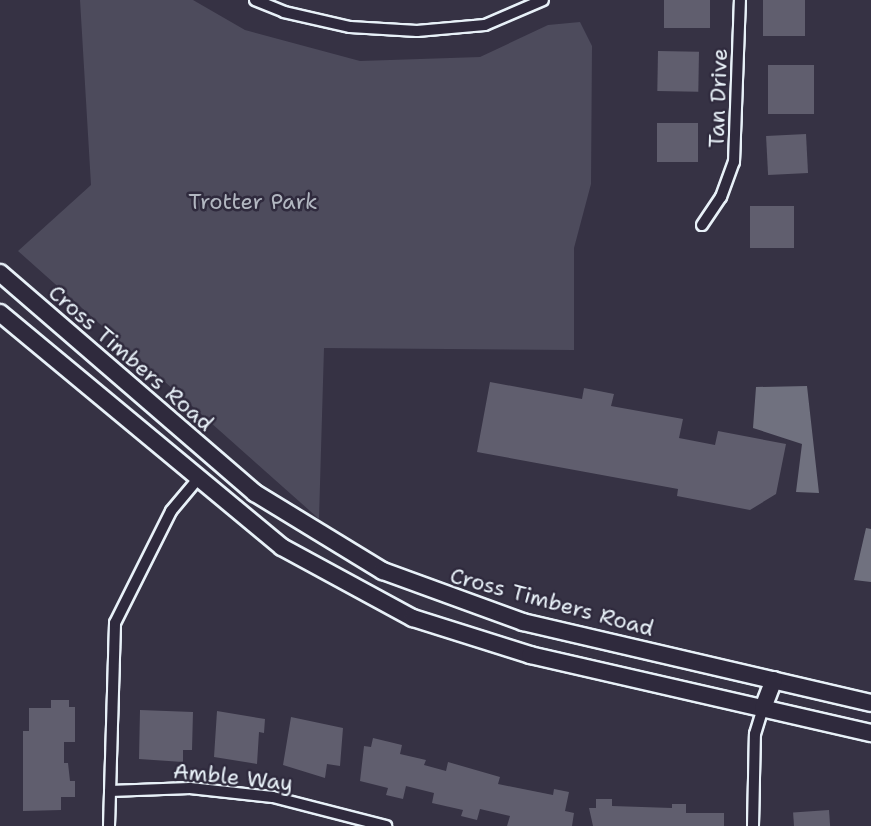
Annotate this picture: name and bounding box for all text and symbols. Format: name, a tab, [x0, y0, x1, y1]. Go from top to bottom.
street label: Tan Drive	[703, 48, 733, 148]
park label: Trotter Park	[188, 189, 318, 215]
street label: Cross Timbers Road	[43, 279, 219, 437]
street label: Cross Timbers Road	[447, 562, 657, 642]
street label: Amble Way	[172, 758, 294, 796]

